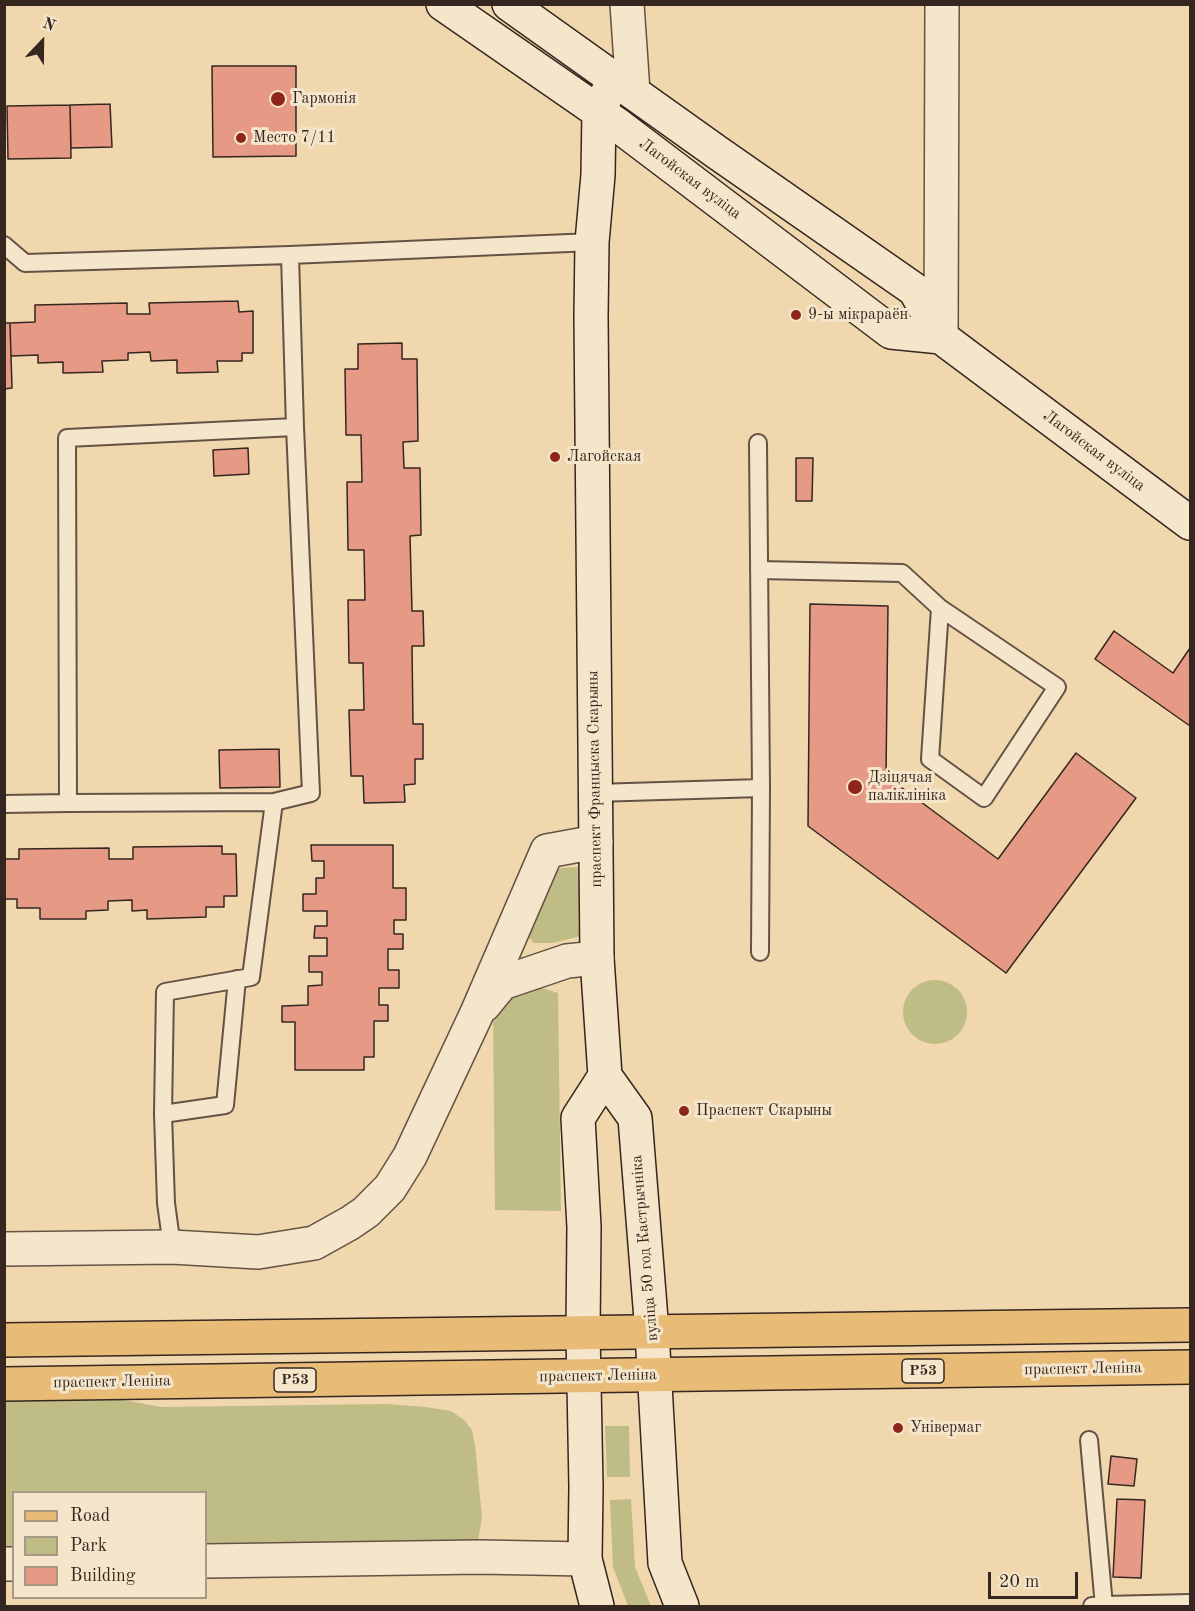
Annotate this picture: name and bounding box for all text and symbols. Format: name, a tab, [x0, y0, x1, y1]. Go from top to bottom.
north arrow	[12, 12, 72, 72]
text: N	[40, 16, 57, 35]
place label: Гармонія	[292, 89, 356, 109]
marker: Гармонія	[269, 90, 287, 108]
place label: Место 7/11	[253, 128, 336, 148]
marker: Место 7/11	[234, 131, 248, 145]
street label: Лагойская вуліца	[635, 134, 745, 224]
place label: 9-ы мікрараён	[808, 305, 908, 325]
marker: 9-ы мікрараён	[789, 308, 803, 322]
street label: Лагойская вуліца	[1039, 406, 1149, 496]
place label: Лагойская	[567, 447, 641, 467]
marker: Лагойская	[548, 450, 562, 464]
street label: праспект Францыска Скарыны	[584, 670, 606, 888]
place label: Дзіцячая паліклініка	[868, 768, 946, 806]
marker: Дзіцячая паліклініка	[846, 778, 864, 796]
place label: Праспект Скарыны	[696, 1101, 832, 1121]
marker: Праспект Скарыны	[677, 1104, 691, 1118]
street label: вуліца 50 год Кастрычніка	[627, 1154, 663, 1342]
street label: праспект Леніна	[1024, 1358, 1142, 1380]
road number: Р53	[902, 1359, 944, 1383]
street label: праспект Леніна	[539, 1365, 657, 1387]
road number: Р53	[274, 1368, 316, 1392]
street label: праспект Леніна	[53, 1371, 171, 1393]
place label: Універмаг	[910, 1418, 981, 1438]
marker: Універмаг	[891, 1421, 905, 1435]
legend	[12, 1491, 207, 1599]
text: Road	[70, 1507, 110, 1525]
text: Park	[70, 1537, 107, 1555]
scale bar	[991, 1560, 1081, 1598]
text: Building	[70, 1567, 135, 1585]
text: 20 m	[999, 1573, 1039, 1591]

